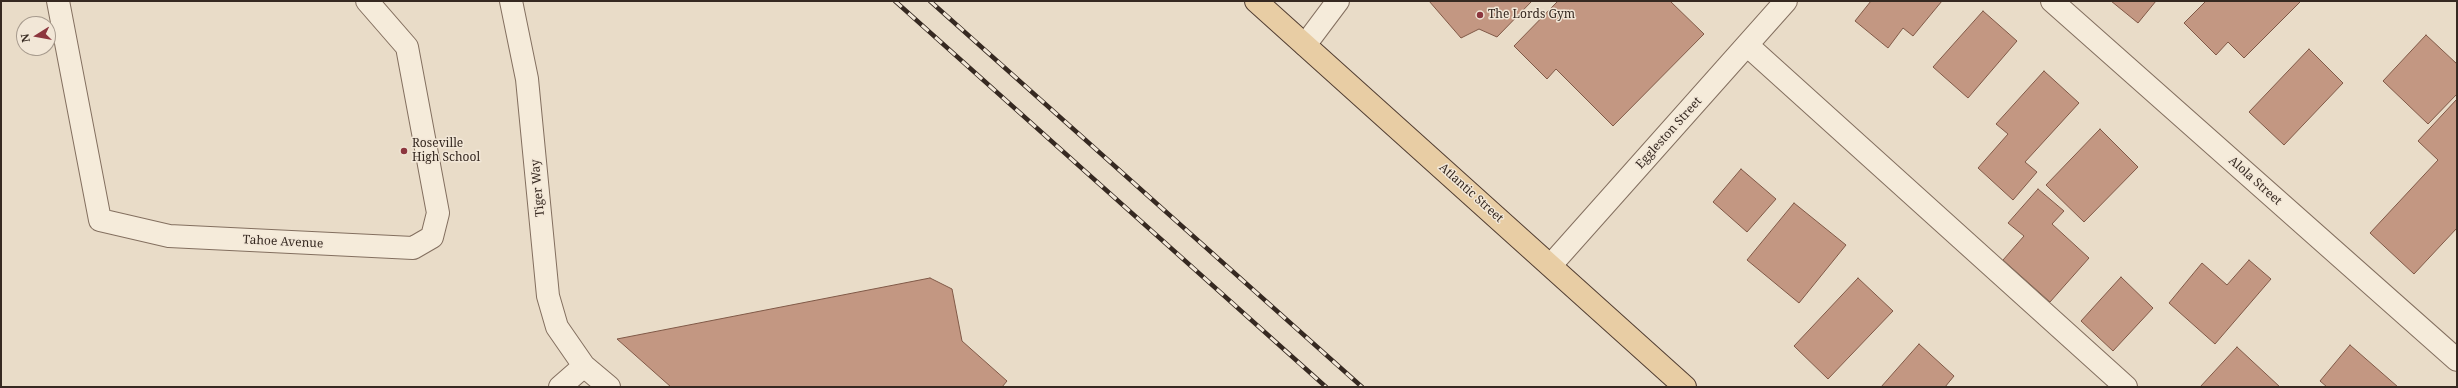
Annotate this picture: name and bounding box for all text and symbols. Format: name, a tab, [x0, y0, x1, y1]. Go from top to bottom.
place label: The Lords Gym	[1488, 8, 1575, 22]
marker: The Lords Gym	[1475, 10, 1485, 20]
north arrow	[16, 16, 56, 56]
text: N	[17, 33, 33, 44]
street label: Eggleston Street	[1633, 94, 1705, 172]
place label: Roseville High School	[412, 137, 480, 165]
marker: Roseville High School	[399, 146, 409, 156]
street label: Alola Street	[2226, 154, 2284, 208]
street label: Tiger Way	[528, 159, 548, 217]
street label: Atlantic Street	[1436, 160, 1506, 226]
street label: Tahoe Avenue	[242, 233, 324, 251]

